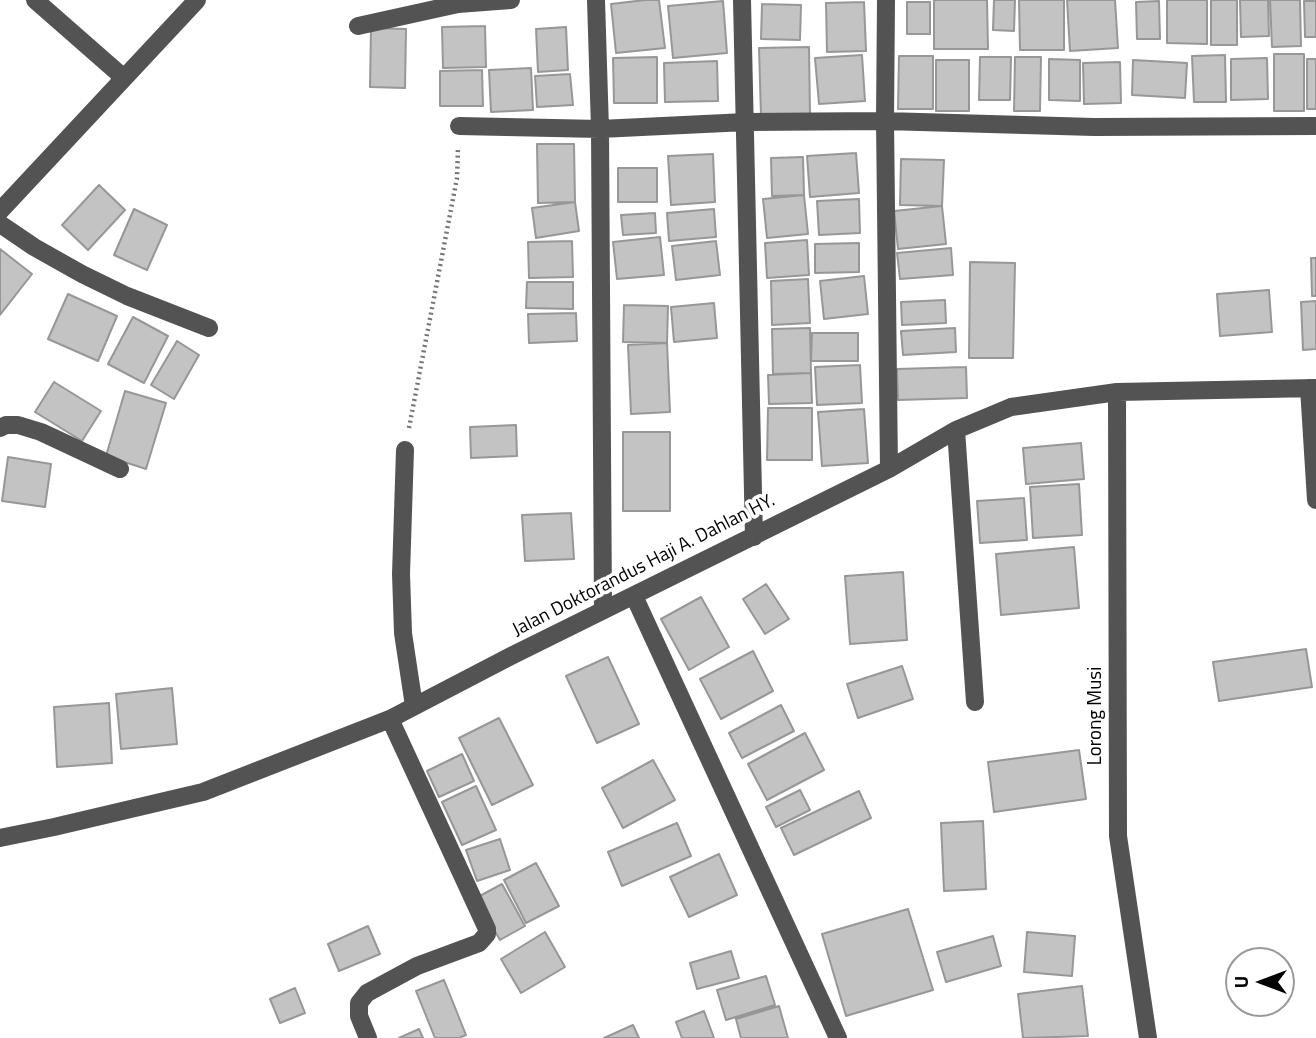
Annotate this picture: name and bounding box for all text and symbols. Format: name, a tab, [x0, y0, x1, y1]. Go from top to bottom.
street label: Jalan Doktorandus Haji A. Dahlan HY.	[509, 490, 779, 642]
street label: Lorong Musi	[1085, 667, 1107, 765]
north arrow	[1225, 947, 1295, 1017]
text: U	[1226, 976, 1255, 988]

